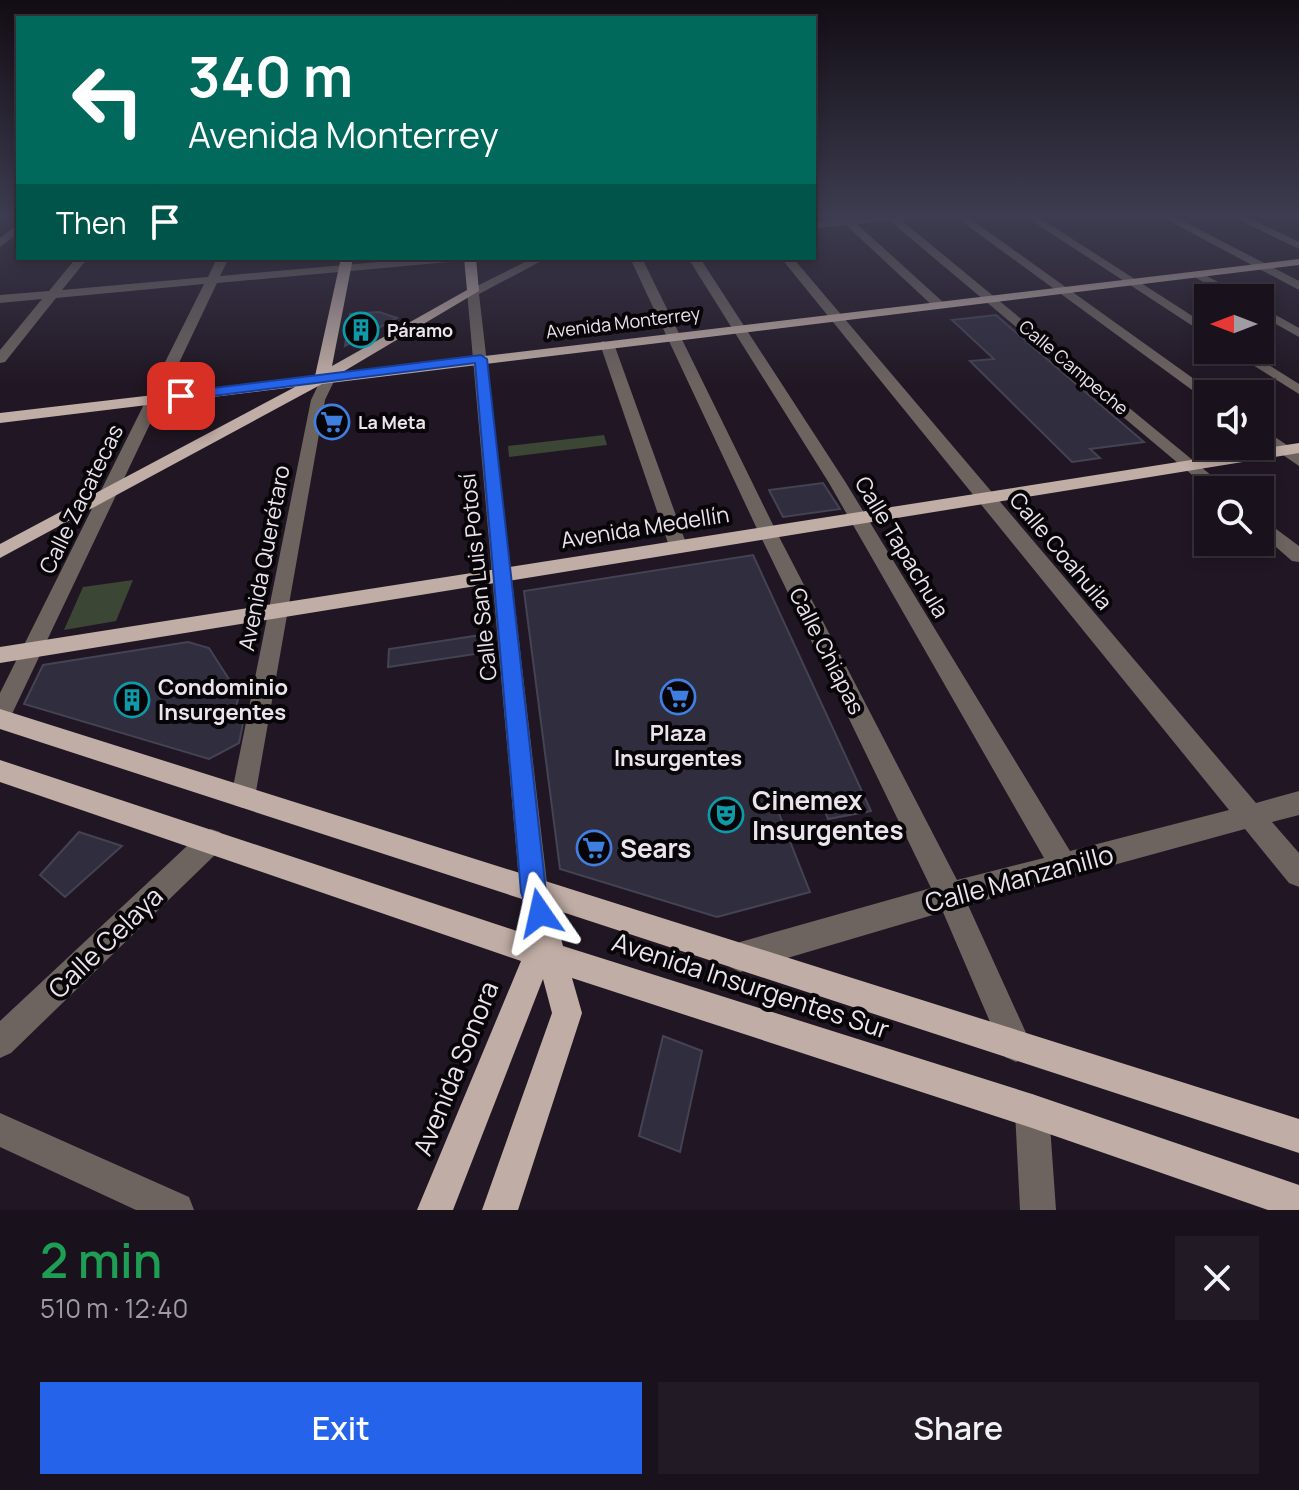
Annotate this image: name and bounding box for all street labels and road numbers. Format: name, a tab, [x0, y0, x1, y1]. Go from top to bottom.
street label: Avenida Monterrey	[544, 301, 702, 343]
street label: Calle Campeche	[1014, 314, 1134, 420]
street label: Calle Zacatecas	[32, 419, 130, 579]
street label: Avenida Querétaro	[231, 463, 297, 653]
street label: Calle Tapachula	[848, 471, 956, 623]
street label: Calle San Luis Potosí	[452, 472, 504, 682]
street label: Calle Coahuila	[1003, 486, 1119, 616]
street label: Avenida Medellín	[559, 499, 731, 555]
street label: Calle Chiapas	[782, 583, 872, 719]
street label: Calle Manzanillo	[921, 836, 1117, 920]
street label: Calle Celaya	[40, 878, 170, 1006]
street label: Avenida Insurgentes Sur	[608, 923, 894, 1047]
street label: Avenida Sonora	[404, 976, 506, 1160]

